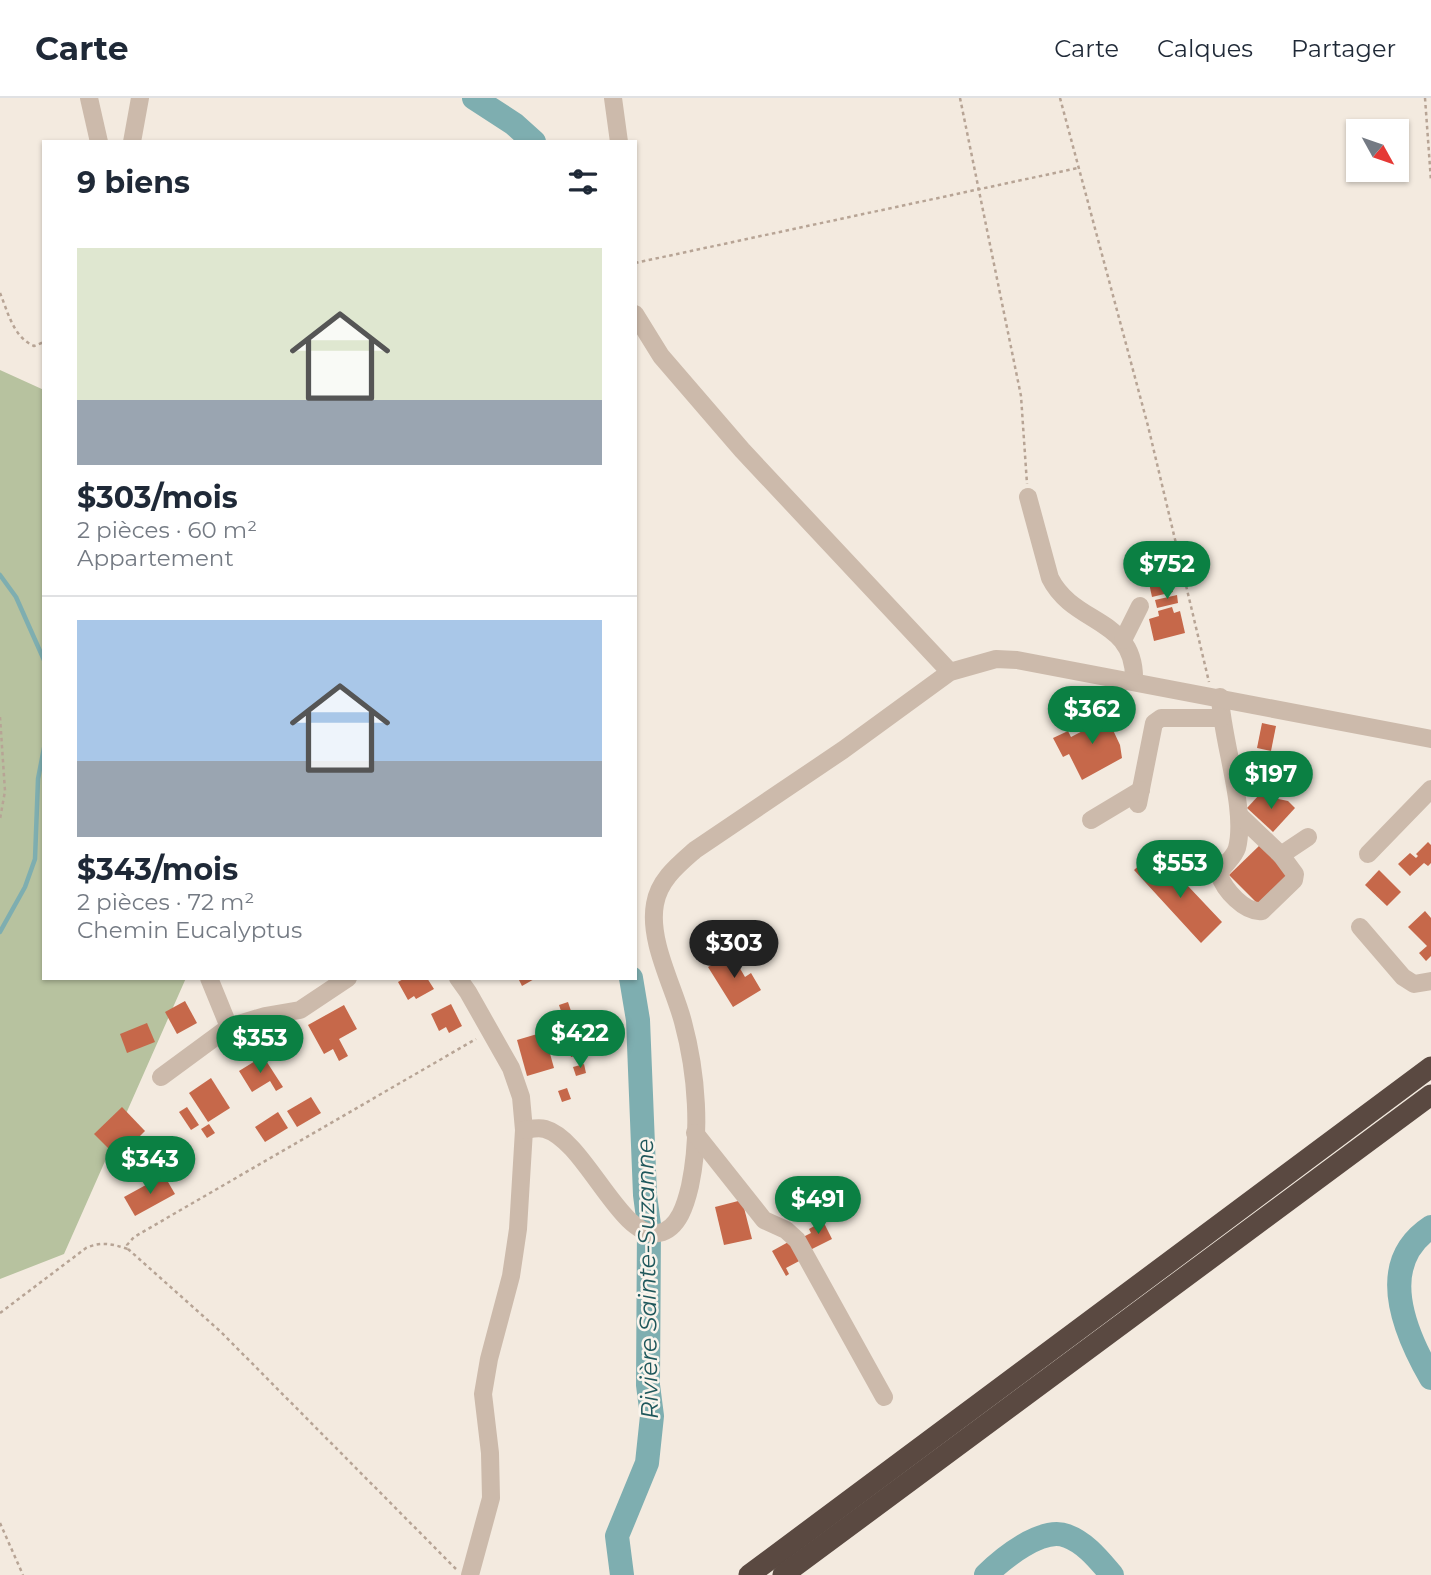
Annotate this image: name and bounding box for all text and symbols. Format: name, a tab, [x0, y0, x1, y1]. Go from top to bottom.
text: Carte	[35, 28, 128, 68]
text: Carte	[1054, 34, 1119, 63]
text: Calques	[1157, 34, 1253, 63]
text: Partager	[1291, 34, 1396, 63]
north arrow	[1346, 119, 1409, 182]
map controls	[1346, 119, 1409, 182]
icon: filters	[564, 163, 602, 201]
text: 9 biens	[77, 164, 190, 201]
icon: home	[277, 293, 403, 419]
text: $303/mois	[77, 479, 238, 516]
text: 2 pièces · 60 m²	[77, 516, 257, 544]
pin: $752	[1126, 542, 1208, 601]
text: Appartement	[77, 544, 234, 572]
text: $752	[1139, 550, 1195, 578]
icon: home	[277, 665, 403, 791]
pin: $362	[1051, 686, 1133, 746]
text: $362	[1064, 695, 1120, 723]
pin: $197	[1230, 752, 1312, 811]
text: $197	[1245, 760, 1297, 788]
pin: $553	[1139, 840, 1221, 900]
text: $553	[1152, 849, 1208, 877]
text: $343/mois	[77, 851, 238, 888]
text: 2 pièces · 72 m²	[77, 888, 254, 916]
text: Chemin Eucalyptus	[77, 916, 302, 944]
pin: $303	[693, 920, 775, 980]
text: $303	[705, 929, 763, 957]
pin: $422	[539, 1010, 621, 1070]
pin: $353	[219, 1016, 301, 1075]
text: $422	[551, 1019, 609, 1047]
text: $353	[232, 1024, 288, 1052]
pin: $343	[109, 1136, 191, 1196]
water label: Rivière Sainte-Suzanne	[630, 1139, 664, 1419]
text: $343	[121, 1145, 179, 1173]
pin: $491	[777, 1176, 859, 1236]
text: $491	[791, 1185, 845, 1213]

